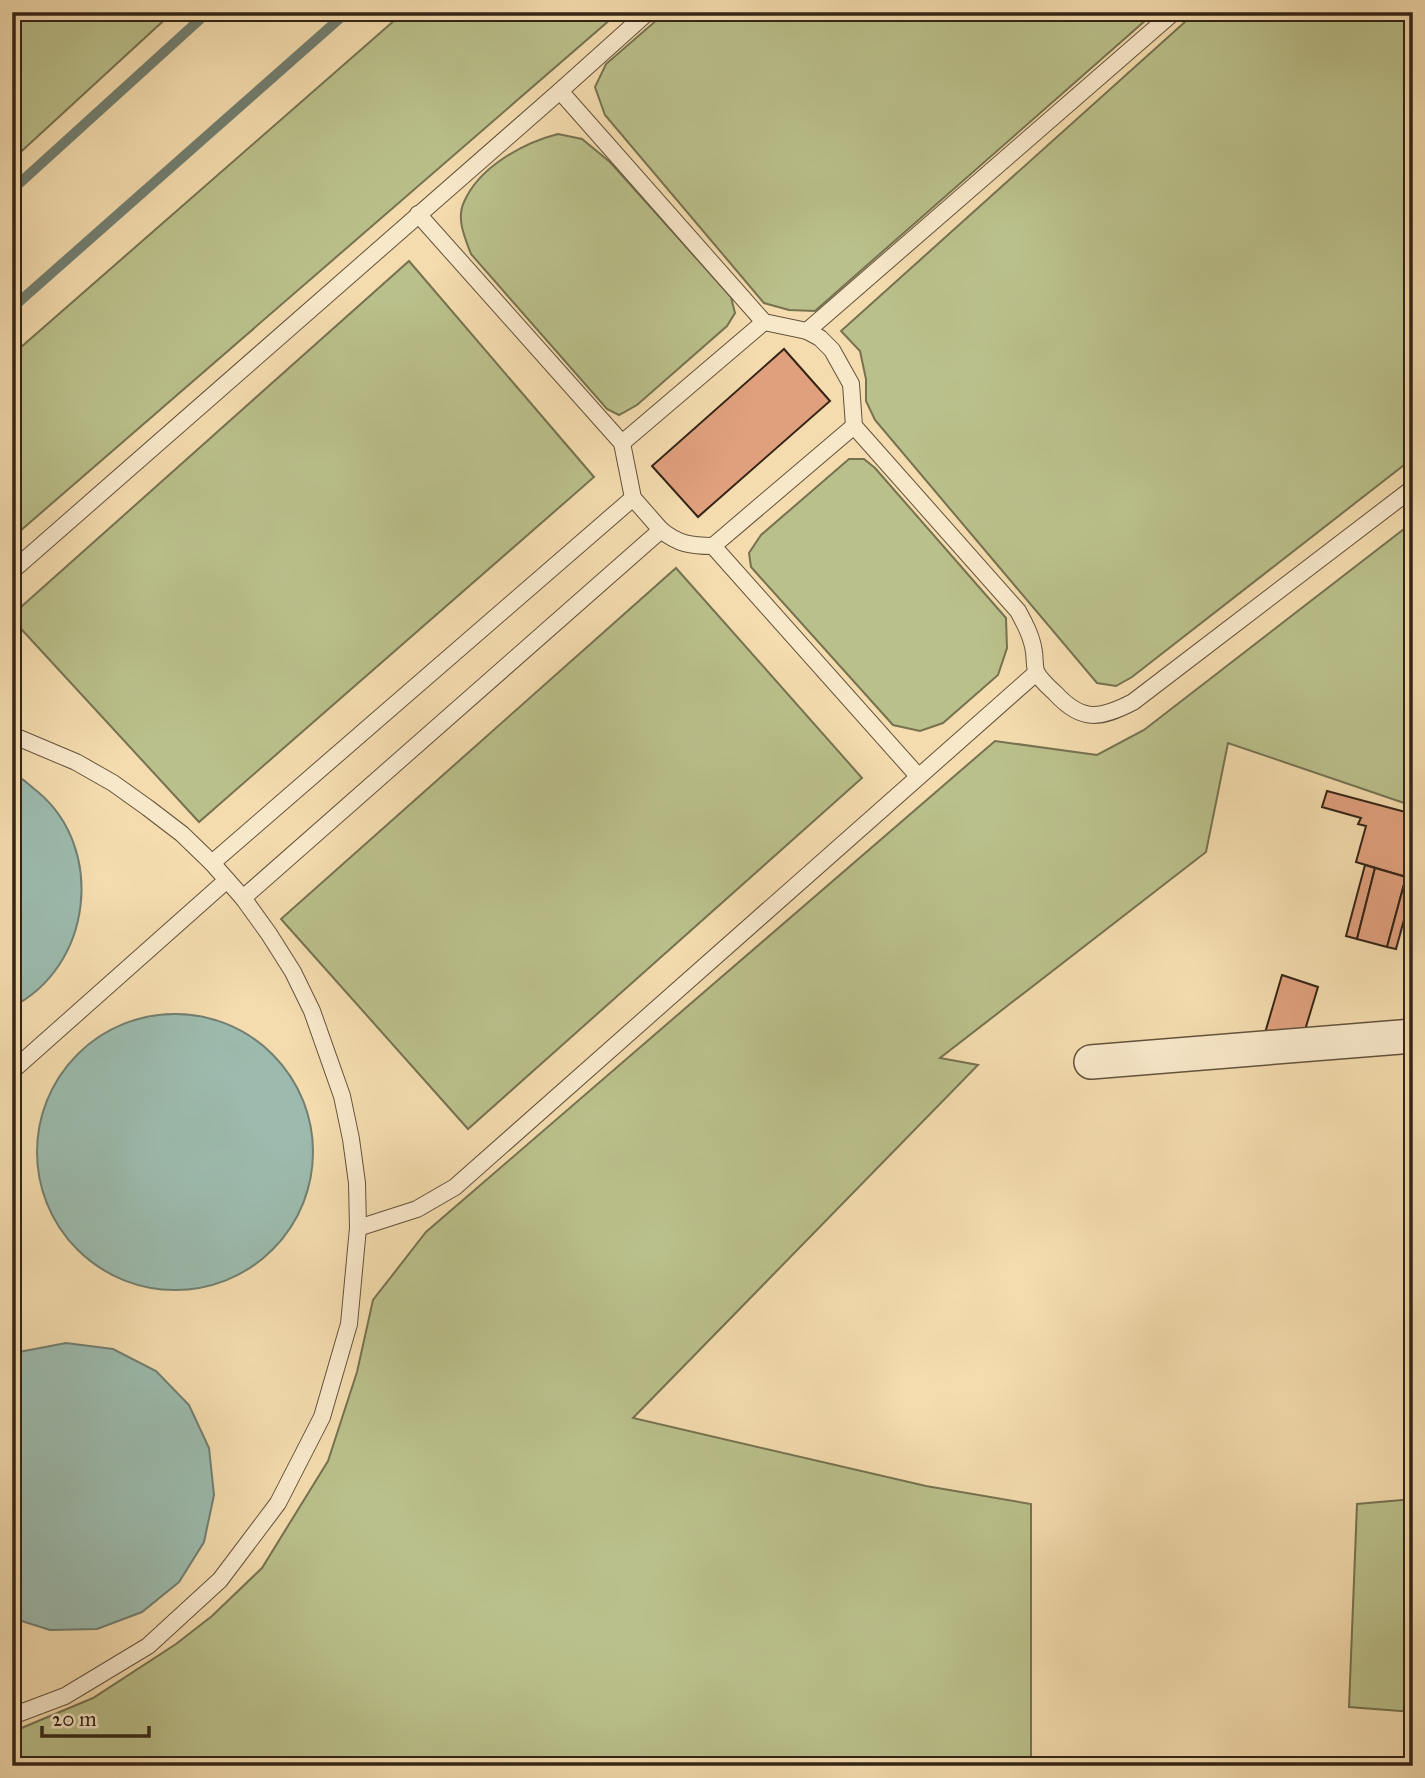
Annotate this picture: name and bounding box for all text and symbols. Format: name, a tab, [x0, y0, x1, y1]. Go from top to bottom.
scale bar	[42, 1694, 149, 1738]
text: 20 m	[52, 1706, 97, 1732]

